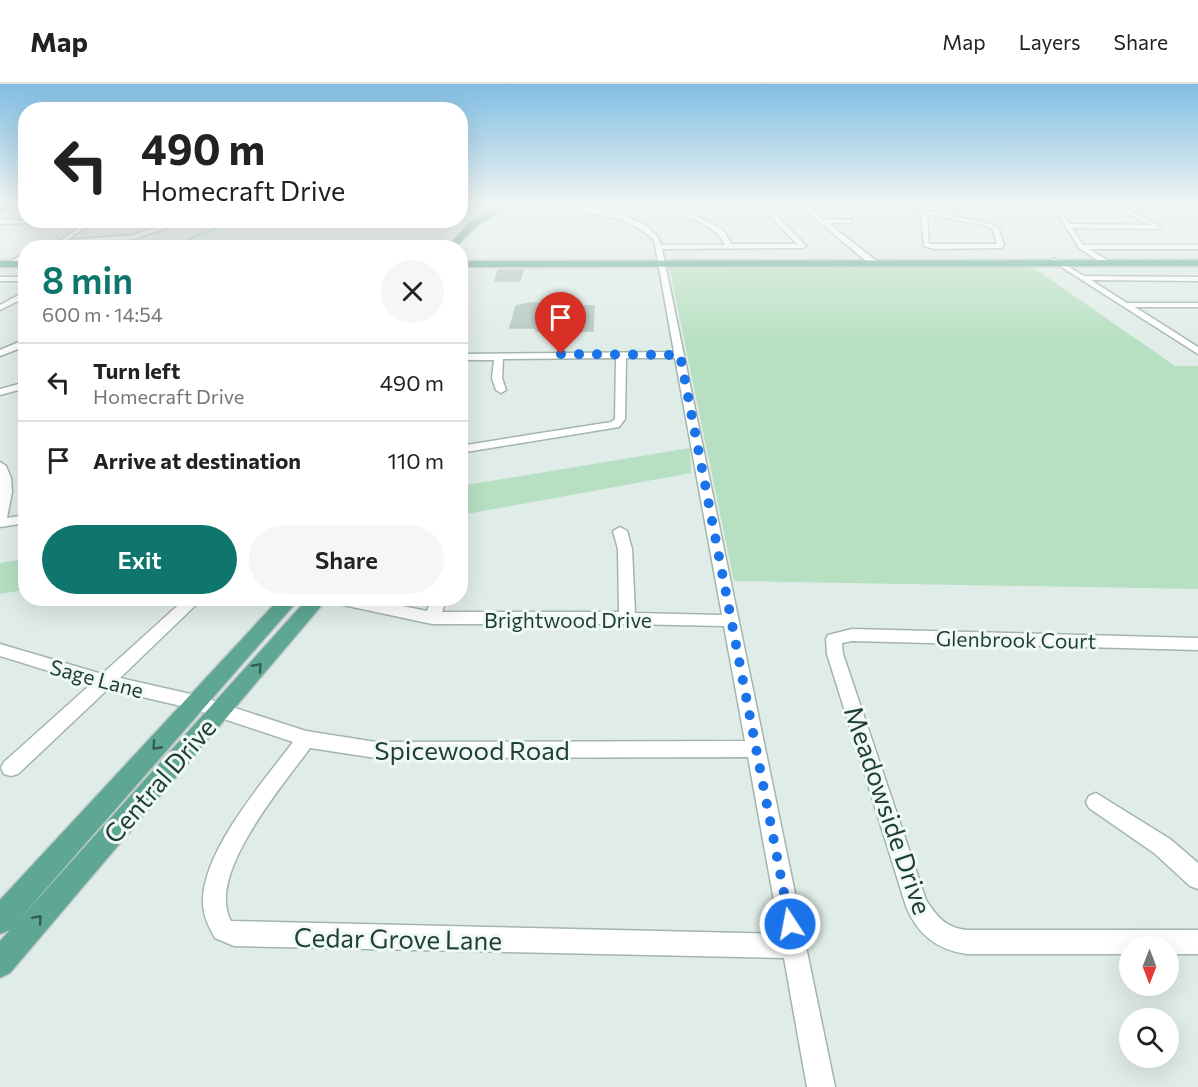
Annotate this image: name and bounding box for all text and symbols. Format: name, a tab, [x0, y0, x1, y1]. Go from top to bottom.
text: Map	[30, 24, 88, 58]
text: Map	[942, 29, 986, 54]
text: Layers	[1019, 29, 1081, 54]
text: Share	[1114, 29, 1168, 54]
text: 490 m	[141, 122, 265, 174]
icon: left	[42, 126, 120, 204]
text: Homecraft Drive	[141, 174, 345, 207]
text: 8 min	[42, 257, 133, 301]
button: close	[381, 260, 444, 323]
pin	[535, 292, 586, 354]
icon: arrive	[544, 301, 577, 334]
text: 600 m · 14:54	[42, 302, 163, 326]
text: Turn left	[93, 357, 180, 384]
icon: left	[42, 366, 75, 399]
text: 490 m	[380, 369, 444, 396]
text: Homecraft Drive	[93, 384, 244, 408]
icon: arrive	[42, 444, 75, 477]
text: Arrive at destination	[93, 447, 301, 474]
text: 110 m	[387, 447, 444, 474]
button: Exit	[42, 525, 237, 594]
button: Share	[249, 525, 444, 594]
street label: Brightwood Drive	[484, 607, 652, 632]
street label: Glenbrook Court	[936, 625, 1096, 653]
street label: Sage Lane	[48, 654, 146, 702]
one-way arrow	[251, 663, 262, 673]
street label: Meadowside Drive	[839, 702, 939, 918]
street label: Central Drive	[96, 711, 222, 849]
street label: Spicewood Road	[374, 734, 570, 765]
one-way arrow	[152, 739, 163, 750]
position arrow	[758, 892, 822, 956]
one-way arrow	[31, 915, 42, 926]
street label: Cedar Grove Lane	[294, 921, 502, 955]
north arrow	[1119, 936, 1179, 996]
map controls	[1119, 936, 1179, 1068]
button: search	[1119, 1008, 1179, 1068]

